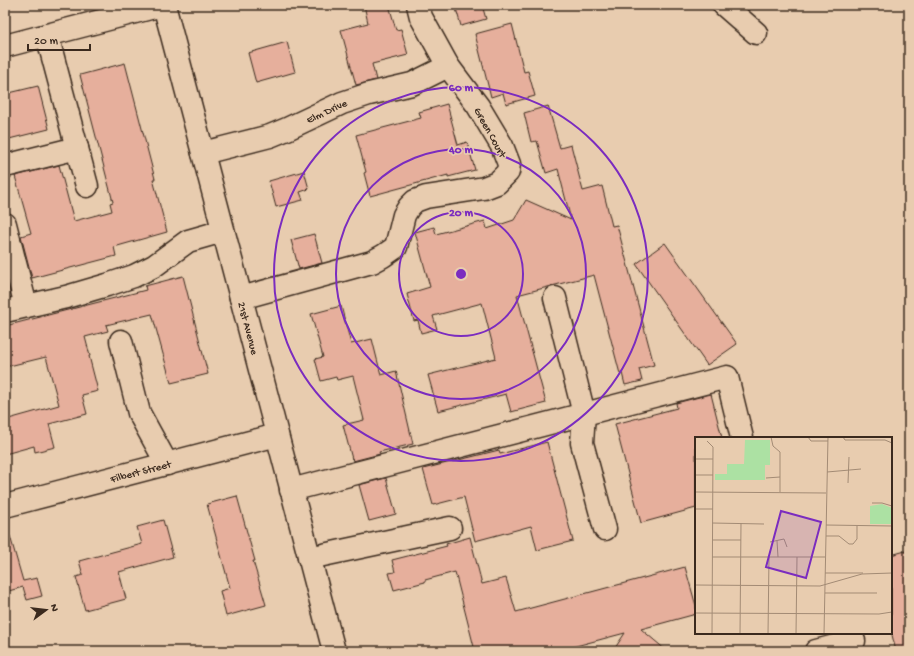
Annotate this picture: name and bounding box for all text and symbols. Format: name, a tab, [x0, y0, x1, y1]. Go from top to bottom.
scale bar	[28, 26, 90, 52]
text: 20 m	[34, 35, 59, 49]
text: 60 m	[449, 82, 474, 96]
street label: Elm Drive	[305, 98, 349, 127]
street label: Green Court	[471, 106, 509, 161]
text: 40 m	[448, 144, 473, 158]
text: 20 m	[449, 207, 474, 221]
centre of rings	[454, 267, 468, 281]
street label: 21st Avenue	[234, 301, 260, 357]
inset map	[695, 437, 892, 634]
street label: Filbert Street	[108, 459, 174, 487]
north arrow	[26, 590, 66, 630]
text: N	[47, 603, 60, 613]

